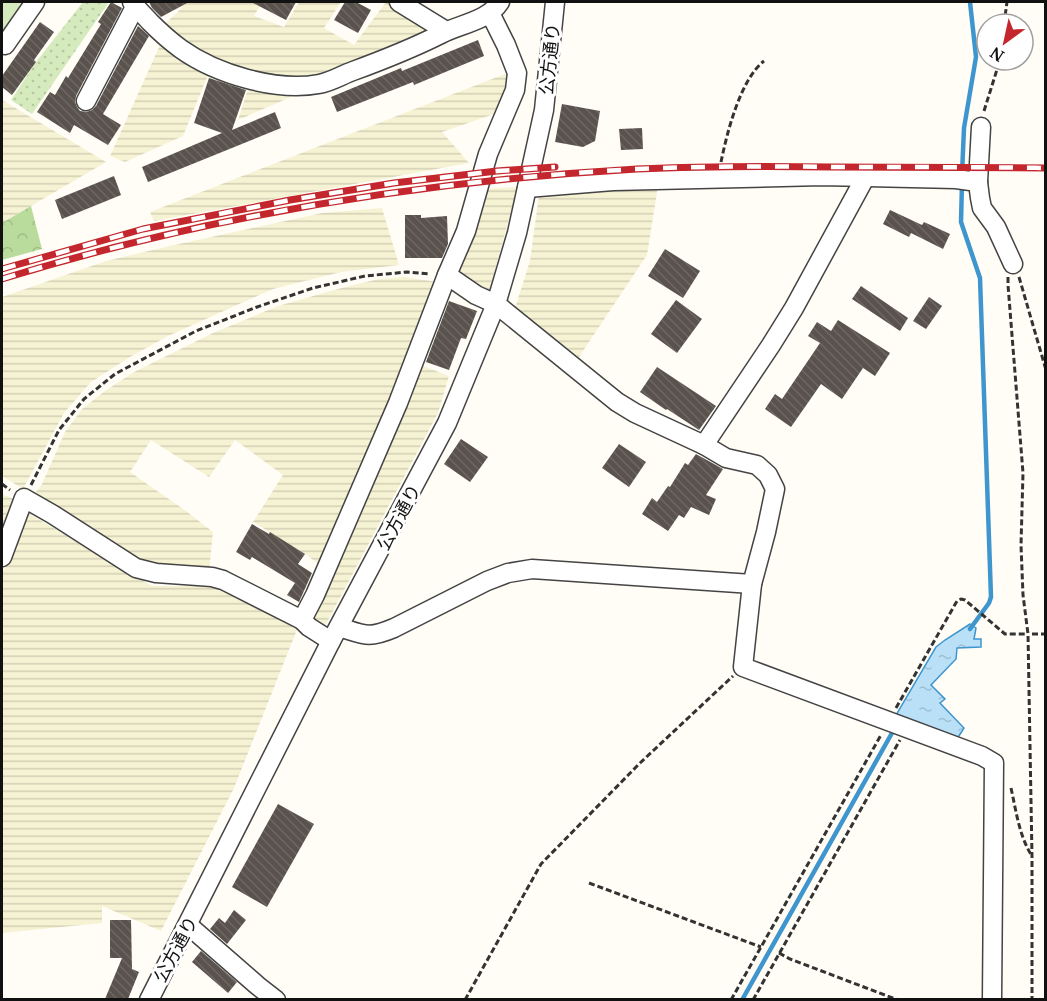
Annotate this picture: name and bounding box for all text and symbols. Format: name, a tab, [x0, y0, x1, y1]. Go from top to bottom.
north arrow	[975, 12, 1035, 72]
street label: 公方通り	[533, 22, 565, 96]
text: N	[985, 42, 1008, 67]
street label: 公方通り	[371, 480, 425, 554]
street label: 公方通り	[148, 912, 202, 986]

